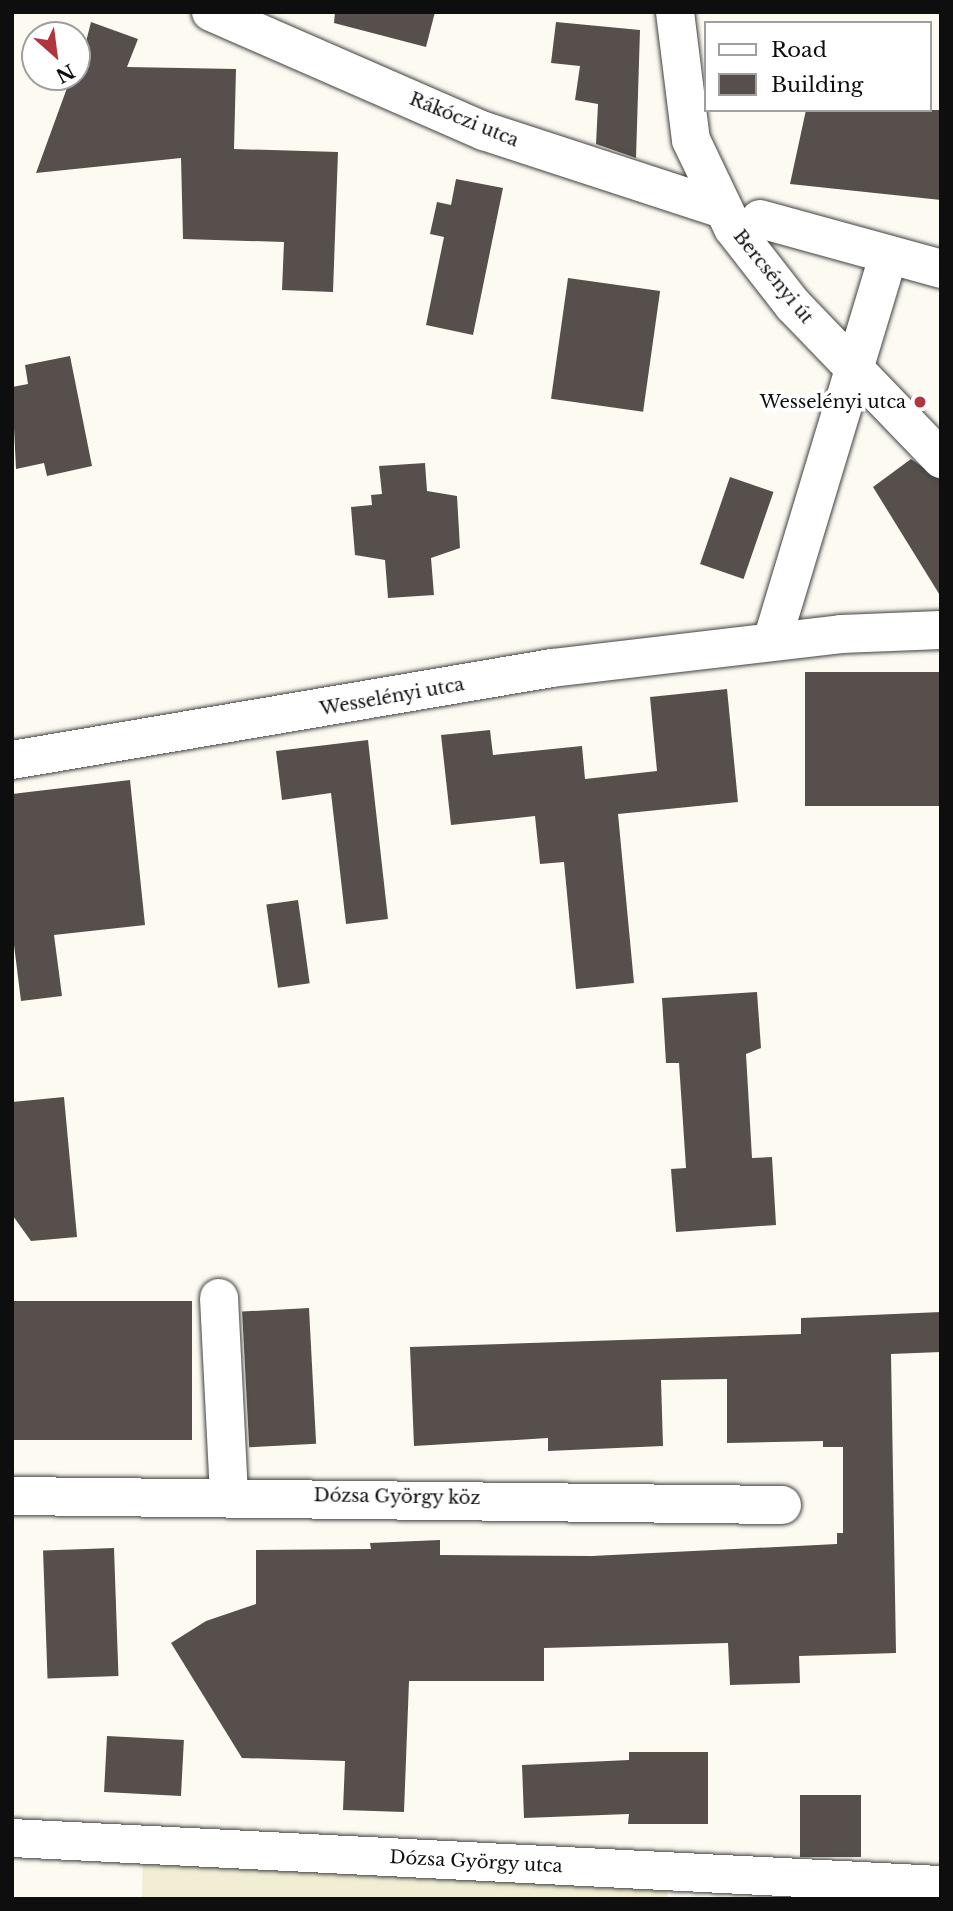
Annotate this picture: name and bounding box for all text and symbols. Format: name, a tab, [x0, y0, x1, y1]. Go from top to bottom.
north arrow	[21, 21, 91, 91]
legend	[704, 21, 932, 112]
text: Road	[771, 37, 827, 63]
text: N	[52, 59, 78, 88]
text: Building	[771, 72, 863, 98]
street label: Rákóczi utca	[406, 88, 522, 152]
street label: Bercsényi út	[729, 226, 817, 328]
place label: Wesselényi utca	[760, 391, 906, 413]
marker: Wesselényi utca	[912, 394, 928, 410]
street label: Wesselényi utca	[318, 674, 466, 720]
street label: Dózsa György köz	[313, 1485, 481, 1509]
street label: Dózsa György utca	[389, 1847, 563, 1877]

